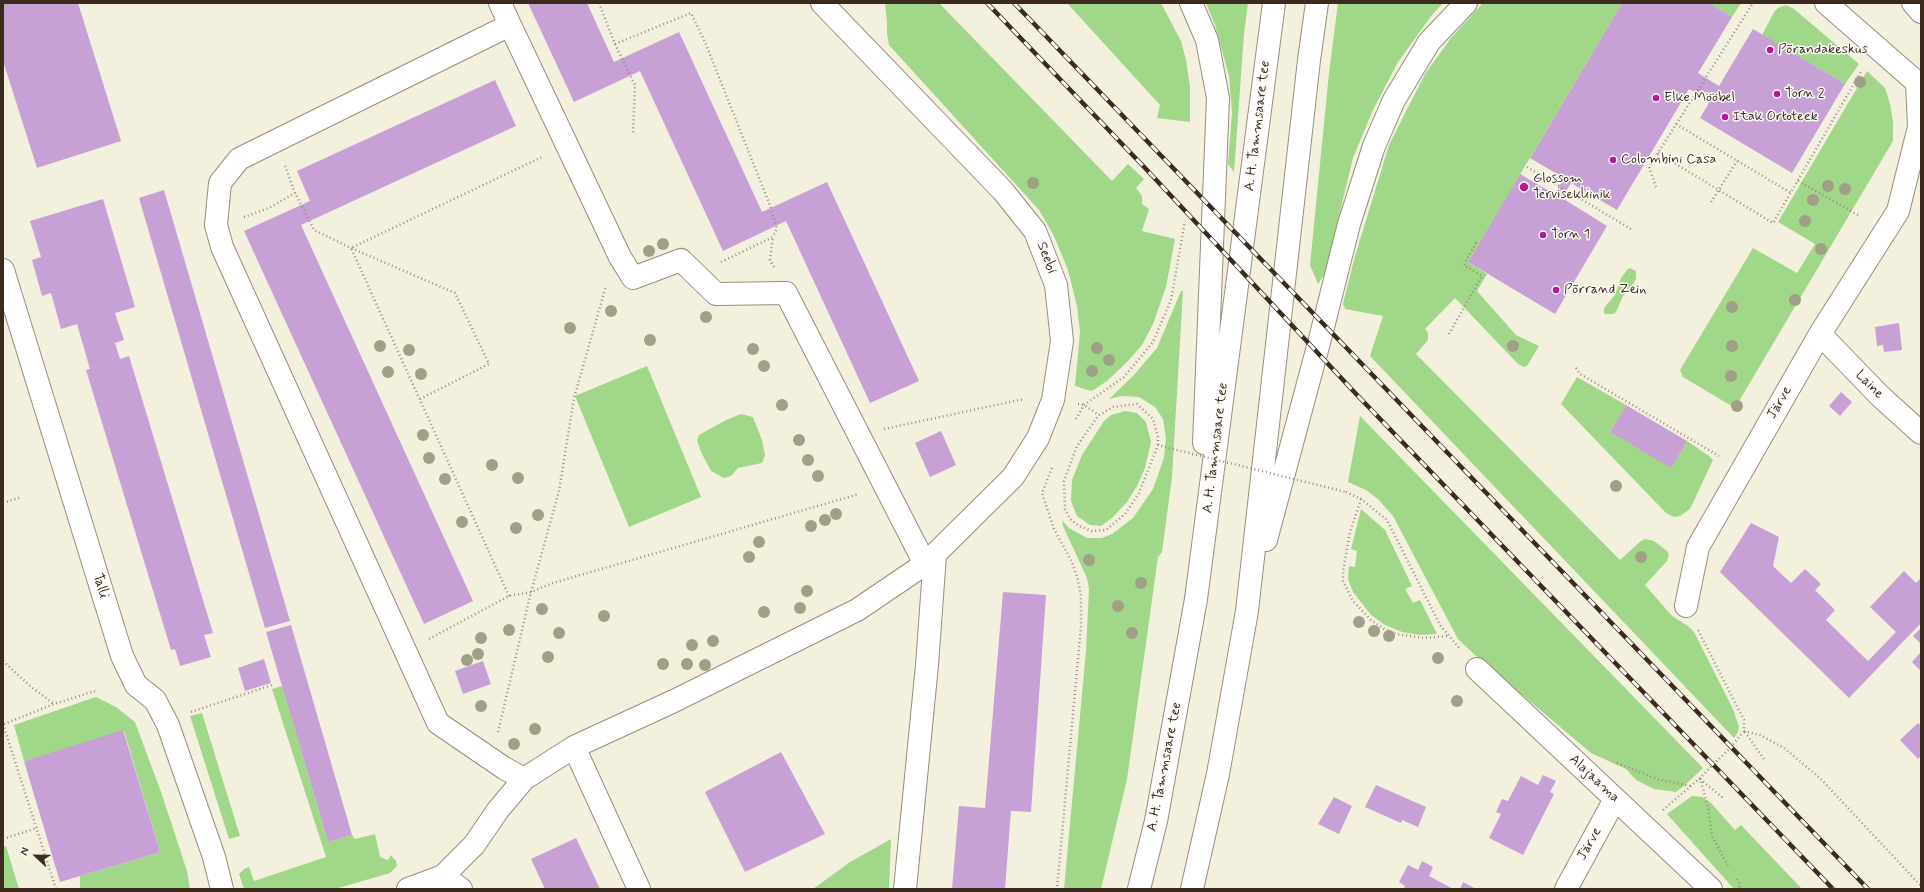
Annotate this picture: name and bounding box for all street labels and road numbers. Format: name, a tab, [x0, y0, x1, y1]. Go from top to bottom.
street label: A. H. Tammsaare tee	[1242, 60, 1274, 192]
street label: Seebi	[1032, 240, 1060, 276]
street label: Laine	[1851, 367, 1887, 403]
street label: A. H. Tammsaare tee	[1200, 382, 1232, 514]
street label: Järve	[1764, 384, 1796, 422]
street label: Talli	[88, 572, 112, 600]
street label: A. H. Tammsaare tee	[1144, 701, 1186, 833]
street label: Alajaama	[1565, 752, 1623, 806]
street label: Järve	[1574, 825, 1606, 863]

